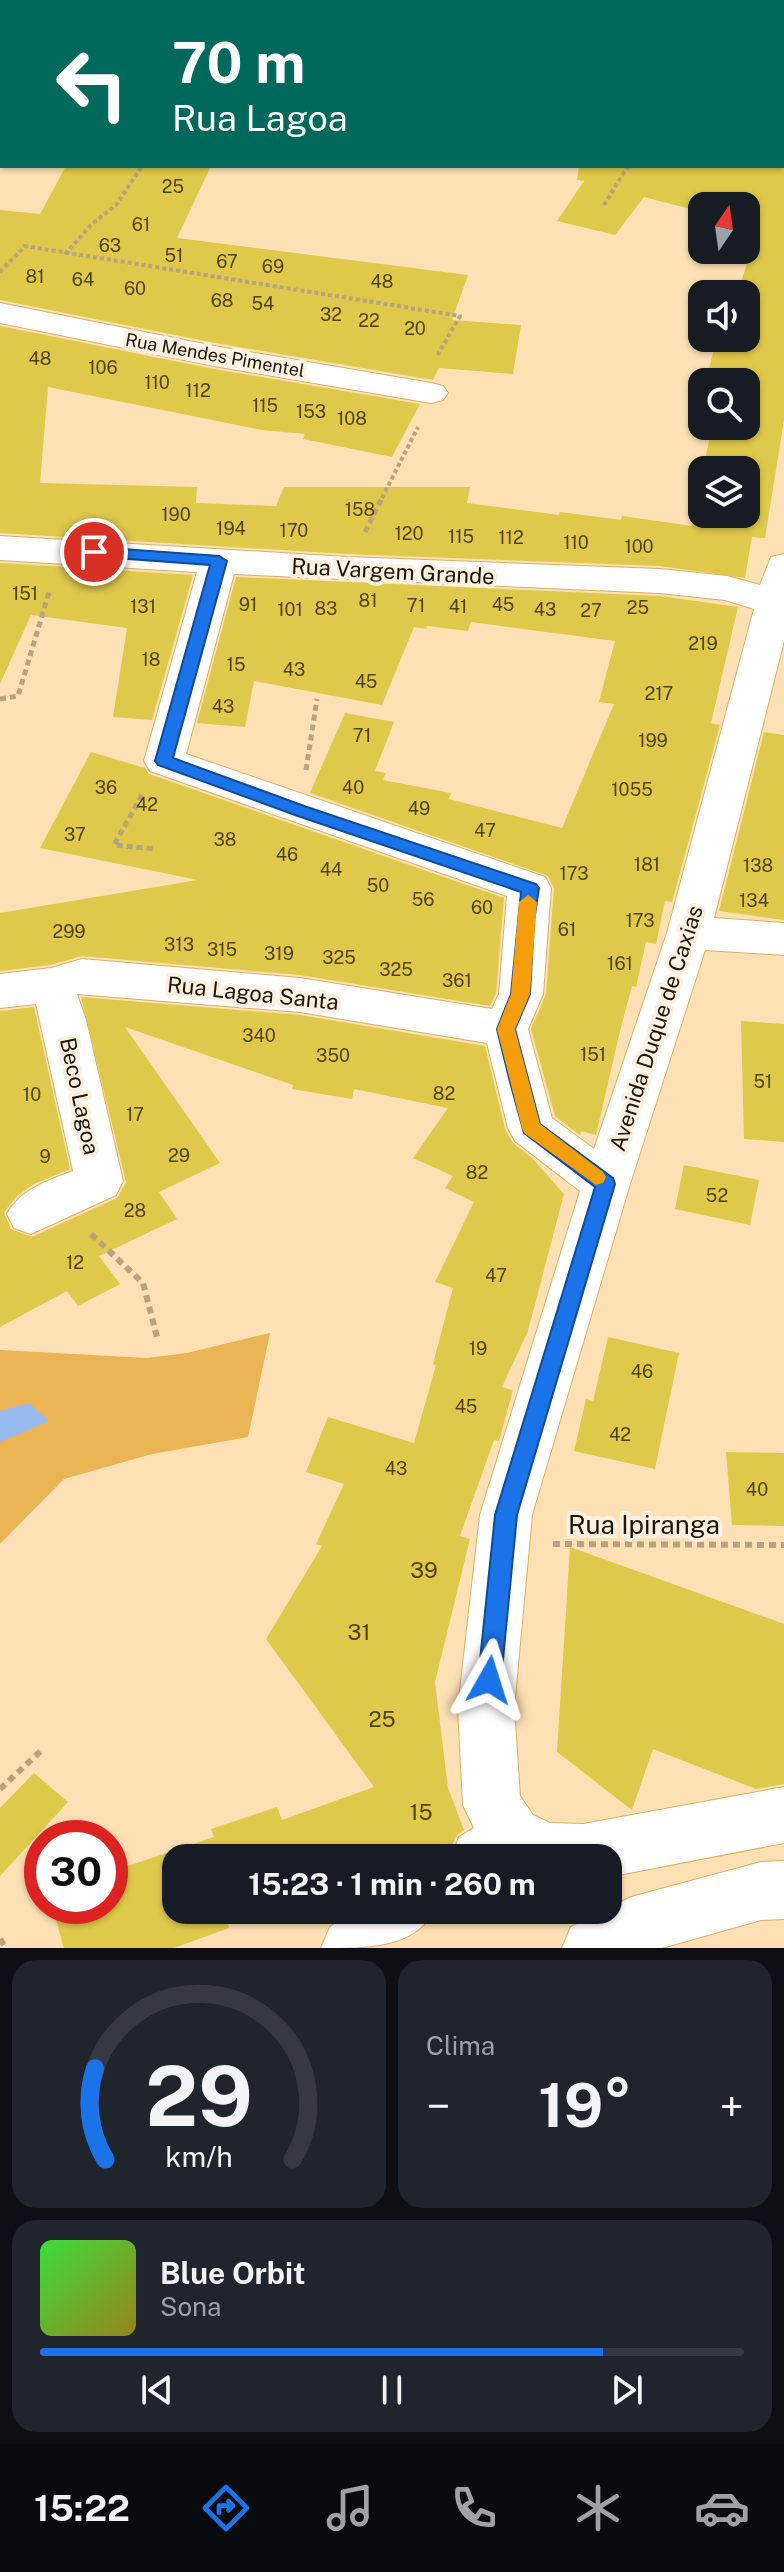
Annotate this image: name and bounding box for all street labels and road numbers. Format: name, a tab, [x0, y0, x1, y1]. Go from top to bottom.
street label: Rua Mendes Pimentel	[124, 329, 306, 381]
street label: Rua Vargem Grande	[291, 553, 495, 589]
street label: Avenida Duque de Caxias	[604, 902, 708, 1154]
street label: Rua Lagoa Santa	[166, 971, 340, 1015]
street label: Beco Lagoa	[55, 1035, 105, 1157]
street label: Rua Ipiranga	[568, 1509, 720, 1540]

